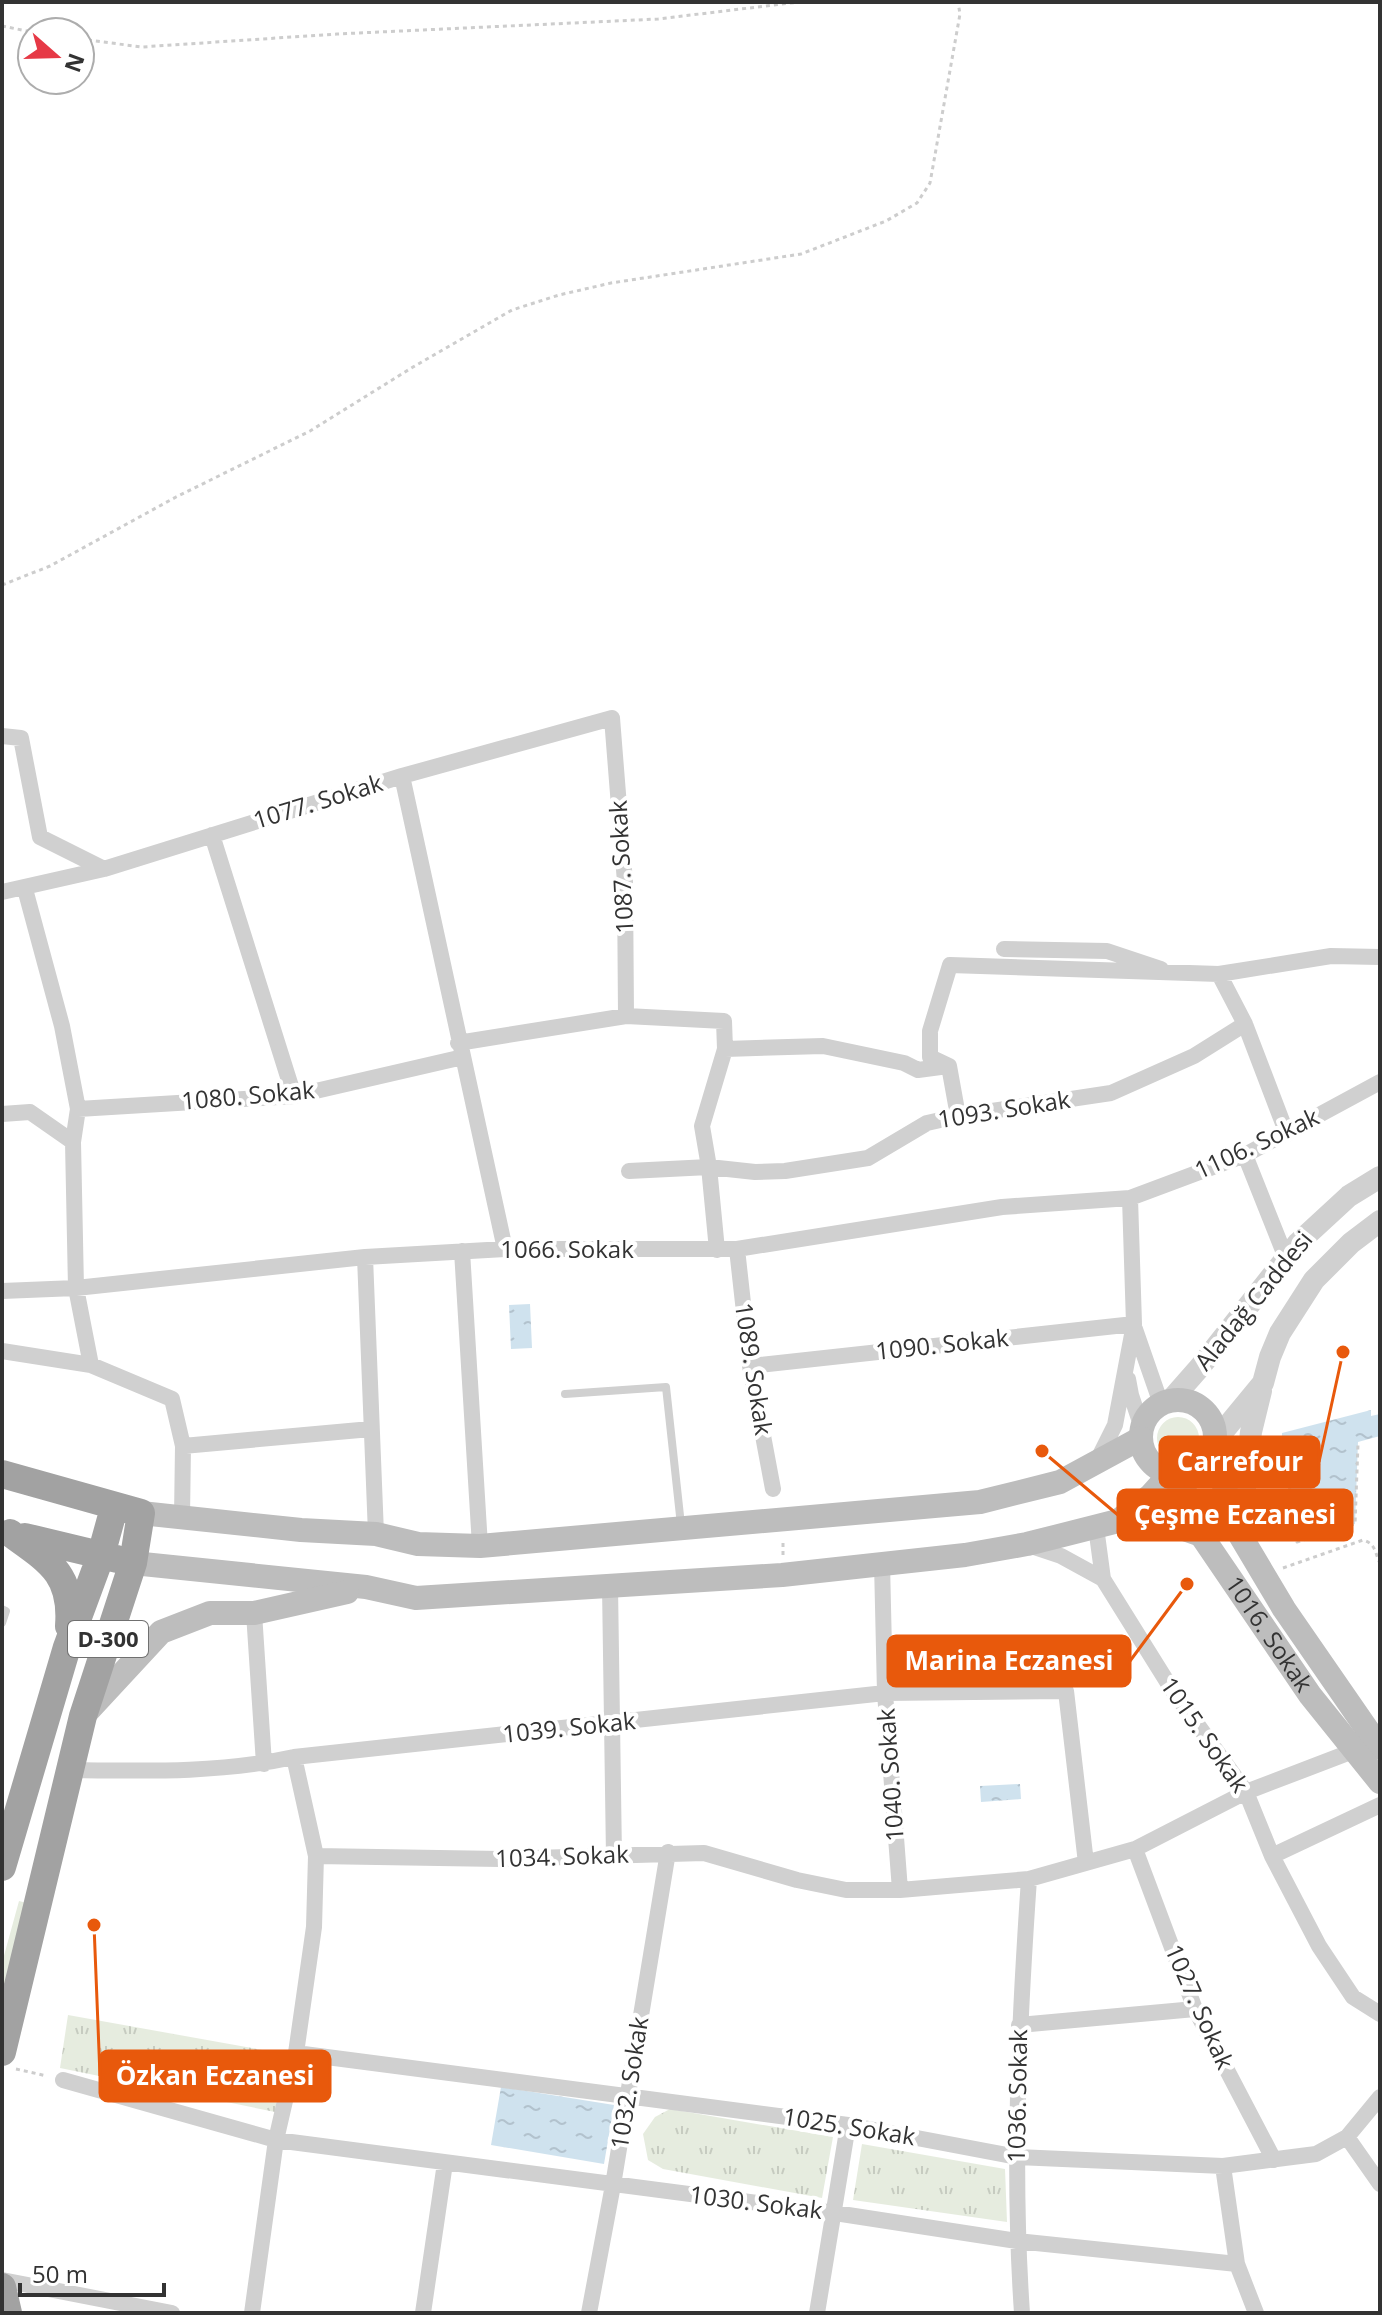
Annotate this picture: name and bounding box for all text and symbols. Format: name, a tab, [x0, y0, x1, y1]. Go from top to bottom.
north arrow	[16, 16, 96, 96]
text: N	[59, 50, 93, 77]
street label: 1077. Sokak	[249, 765, 387, 836]
street label: 1087. Sokak	[601, 799, 640, 935]
street label: 1080. Sokak	[180, 1072, 316, 1117]
street label: 1093. Sokak	[935, 1082, 1073, 1135]
street label: 1106. Sokak	[1189, 1099, 1324, 1186]
street label: Aladağ Caddesi	[1186, 1223, 1319, 1377]
street label: 1066. Sokak	[500, 1232, 634, 1265]
street label: 1089. Sokak	[728, 1300, 781, 1438]
street label: 1090. Sokak	[874, 1320, 1010, 1367]
callout: Carrefour	[1160, 1437, 1319, 1487]
text: Carrefour	[1177, 1443, 1303, 1479]
callout: Çeşme Eczanesi	[1118, 1490, 1352, 1540]
text: Çeşme Eczanesi	[1134, 1496, 1336, 1532]
street label: 1016. Sokak	[1219, 1569, 1321, 1698]
road number: D-300	[68, 1621, 148, 1657]
callout: Marina Eczanesi	[888, 1636, 1130, 1686]
text: Marina Eczanesi	[904, 1642, 1114, 1678]
street label: 1015. Sokak	[1153, 1670, 1257, 1799]
street label: 1039. Sokak	[501, 1703, 637, 1750]
street label: 1040. Sokak	[868, 1707, 911, 1843]
street label: 1034. Sokak	[495, 1837, 630, 1874]
street label: 1027. Sokak	[1158, 1939, 1243, 2074]
street label: 1032. Sokak	[602, 2014, 655, 2151]
street label: 1036. Sokak	[999, 2029, 1034, 2163]
callout: Özkan Eczanesi	[100, 2051, 330, 2101]
text: Özkan Eczanesi	[116, 2057, 314, 2093]
street label: 1025. Sokak	[781, 2099, 918, 2152]
street label: 1030. Sokak	[688, 2177, 825, 2226]
scale bar	[20, 2247, 164, 2297]
text: 50 m	[32, 2257, 88, 2290]

